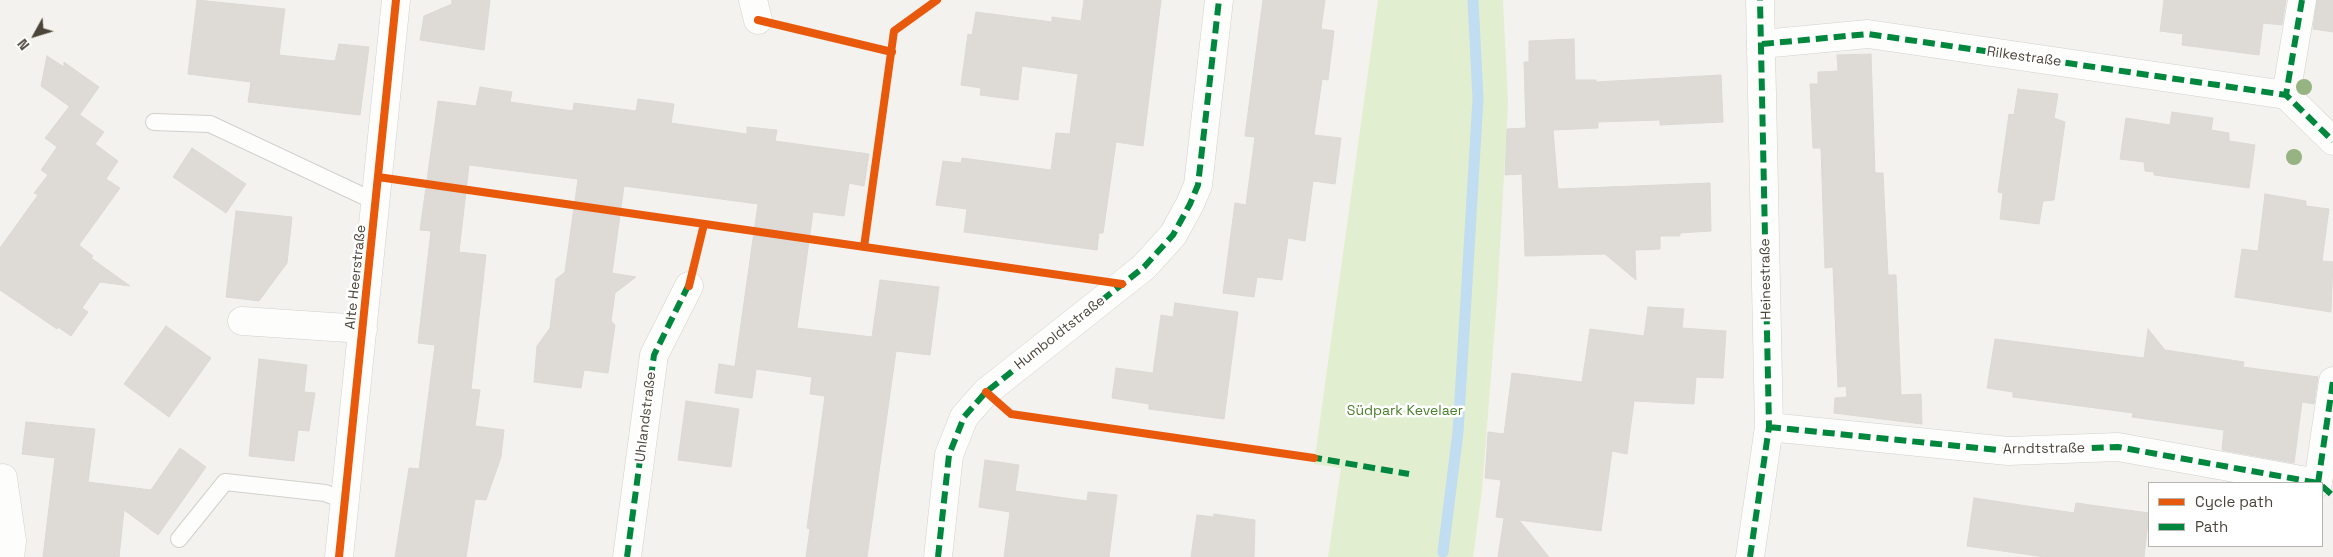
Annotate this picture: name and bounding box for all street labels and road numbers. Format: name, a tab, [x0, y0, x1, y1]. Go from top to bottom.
street label: Rilkestraße	[1986, 43, 2062, 71]
street label: Alte Heerstraße	[342, 224, 370, 330]
street label: Heinestraße	[1757, 238, 1775, 320]
street label: Humboldtstraße	[1011, 292, 1109, 374]
street label: Uhlandstraße	[632, 371, 660, 463]
street label: Arndtstraße	[2003, 440, 2085, 458]

